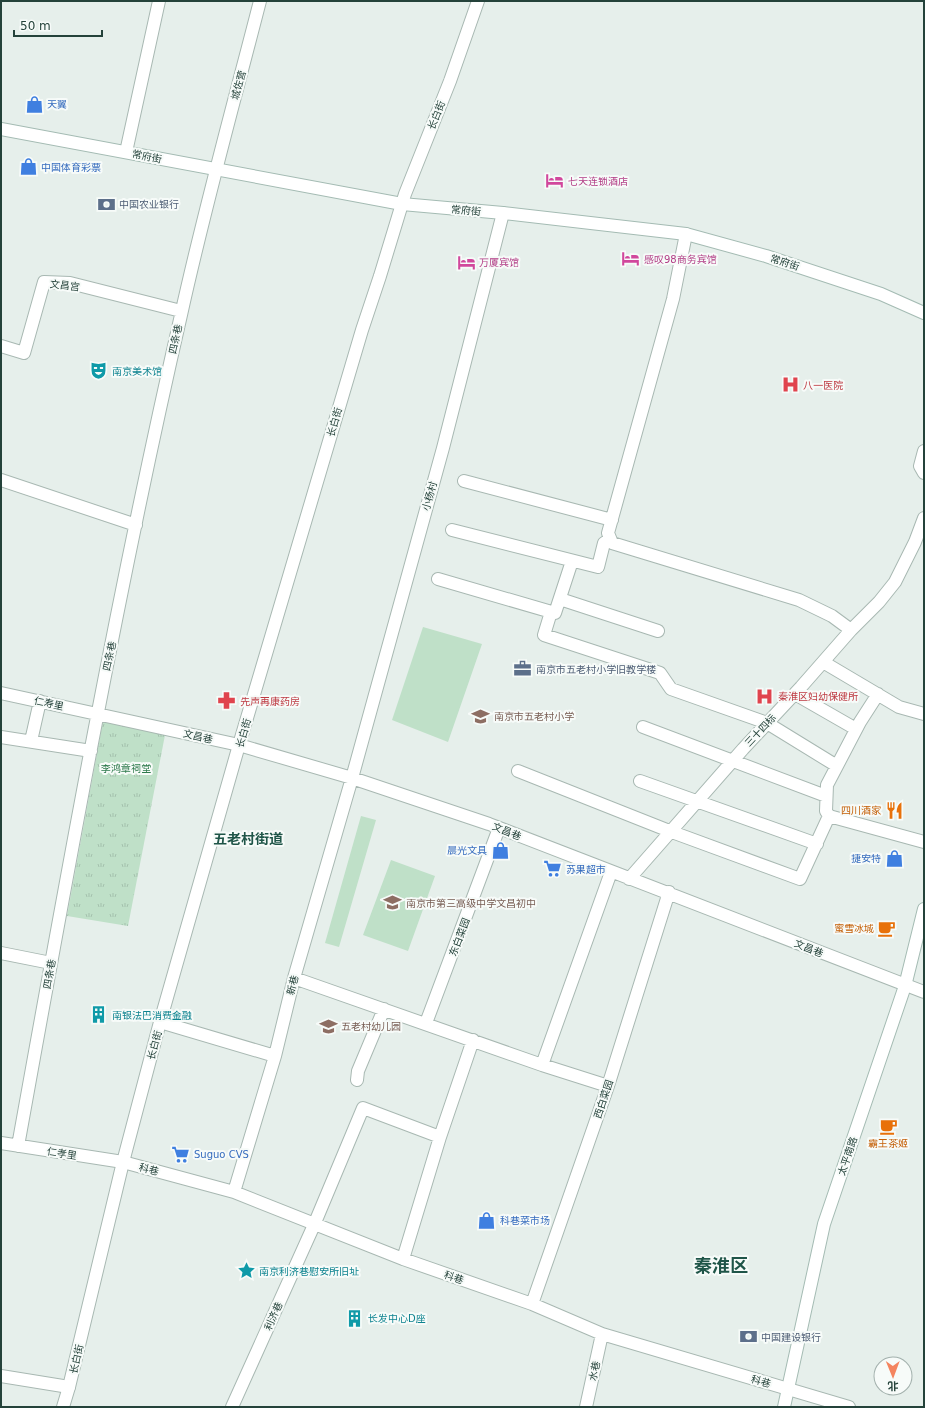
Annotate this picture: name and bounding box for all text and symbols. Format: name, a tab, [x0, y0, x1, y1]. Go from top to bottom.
scale bar	[14, 12, 102, 38]
text: 50 m	[20, 19, 51, 33]
street label: 城佐营	[229, 69, 248, 101]
shop icon: 天翼	[24, 94, 44, 114]
place label: 天翼	[47, 99, 67, 110]
street label: 长白街	[426, 99, 447, 131]
street label: 常府街	[131, 148, 163, 165]
shop icon: 中国体育彩票	[18, 157, 38, 177]
place label: 中国体育彩票	[41, 162, 101, 173]
hotel icon: 七天连锁酒店	[545, 171, 565, 191]
place label: 七天连锁酒店	[568, 176, 628, 187]
bank icon: 中国农业银行	[96, 194, 116, 214]
place label: 中国农业银行	[119, 199, 179, 210]
street label: 常府街	[451, 204, 481, 217]
hotel icon: 感叹98商务宾馆	[621, 249, 641, 269]
hotel icon: 万厦宾馆	[456, 252, 476, 272]
street label: 常府街	[769, 253, 801, 272]
place label: 感叹98商务宾馆	[644, 254, 717, 265]
place label: 万厦宾馆	[479, 257, 519, 268]
street label: 文昌宫	[49, 278, 80, 293]
street label: 四条巷	[167, 323, 184, 355]
theatre icon: 南京美术馆	[89, 361, 109, 381]
place label: 南京美术馆	[112, 366, 162, 377]
hospital icon: 八一医院	[780, 375, 800, 395]
place label: 八一医院	[803, 380, 843, 391]
street label: 长白街	[325, 406, 344, 438]
street label: 小杨村	[420, 480, 439, 512]
street label: 四条巷	[101, 640, 118, 672]
office icon: 南京市五老村小学旧教学楼	[513, 659, 533, 679]
place label: 南京市五老村小学旧教学楼	[536, 664, 656, 675]
hospital icon: 秦淮区妇幼保健所	[755, 686, 775, 706]
pharmacy icon: 先声再康药房	[217, 691, 237, 711]
place label: 秦淮区妇幼保健所	[778, 691, 858, 702]
street label: 仁寿里	[33, 695, 65, 712]
place label: 先声再康药房	[240, 696, 300, 707]
school or university icon: 南京市五老村小学	[471, 706, 491, 726]
place label: 南京市五老村小学	[494, 711, 574, 722]
street label: 三十四标	[743, 712, 778, 749]
street label: 长白街	[234, 717, 253, 749]
street label: 文昌巷	[182, 728, 214, 745]
park label: 李鸿章祠堂	[101, 763, 151, 774]
restaurant icon: 四川酒家	[884, 800, 904, 820]
place label: 四川酒家	[841, 805, 882, 816]
street label: 文昌巷	[491, 821, 523, 842]
district label: 五老村街道	[213, 831, 283, 847]
shop icon: 晨光文具	[490, 840, 510, 860]
place label: 晨光文具	[447, 845, 487, 856]
shop icon: 捷安特	[884, 848, 904, 868]
place label: 捷安特	[851, 853, 881, 864]
supermarket icon: 苏果超市	[543, 859, 563, 879]
place label: 苏果超市	[566, 864, 606, 875]
school or university icon: 南京市第三高级中学文昌初中	[383, 893, 403, 913]
place label: 南京市第三高级中学文昌初中	[406, 898, 536, 909]
street label: 东白菜园	[447, 917, 472, 958]
cafe icon: 蜜雪冰城	[877, 918, 897, 938]
place label: 蜜雪冰城	[834, 923, 874, 934]
street label: 文昌巷	[793, 938, 825, 959]
street label: 四条巷	[41, 958, 58, 990]
street label: 新巷	[285, 974, 300, 996]
building icon: 南银法巴消费金融	[89, 1005, 109, 1025]
place label: 南银法巴消费金融	[112, 1010, 192, 1021]
school or university icon: 五老村幼儿园	[318, 1016, 338, 1036]
place label: 五老村幼儿园	[341, 1021, 401, 1032]
street label: 长白街	[145, 1029, 164, 1061]
street label: 西白菜园	[592, 1078, 615, 1120]
cafe icon: 霸王茶姬	[878, 1116, 898, 1136]
street label: 太平南路	[836, 1135, 859, 1177]
place label: 霸王茶姬	[868, 1138, 908, 1149]
supermarket icon: Suguo CVS	[171, 1144, 191, 1164]
street label: 仁孝里	[46, 1146, 78, 1161]
place label: Suguo CVS	[194, 1149, 249, 1160]
street label: 科巷	[138, 1162, 160, 1177]
shop icon: 科巷菜市场	[477, 1210, 497, 1230]
place label: 科巷菜市场	[500, 1215, 550, 1226]
district label: 秦淮区	[694, 1255, 748, 1276]
place icon: 南京利济巷慰安所旧址	[236, 1261, 256, 1281]
place label: 南京利济巷慰安所旧址	[259, 1266, 359, 1277]
street label: 科巷	[443, 1269, 465, 1286]
street label: 利济巷	[262, 1300, 285, 1332]
building icon: 长发中心D座	[345, 1308, 365, 1328]
place label: 长发中心D座	[368, 1313, 426, 1324]
bank icon: 中国建设银行	[738, 1327, 758, 1347]
place label: 中国建设银行	[761, 1332, 821, 1343]
street label: 长白街	[68, 1343, 85, 1375]
north arrow	[873, 1356, 913, 1396]
street label: 水巷	[587, 1360, 602, 1382]
street label: 科巷	[750, 1373, 772, 1390]
text: 北	[888, 1379, 899, 1392]

